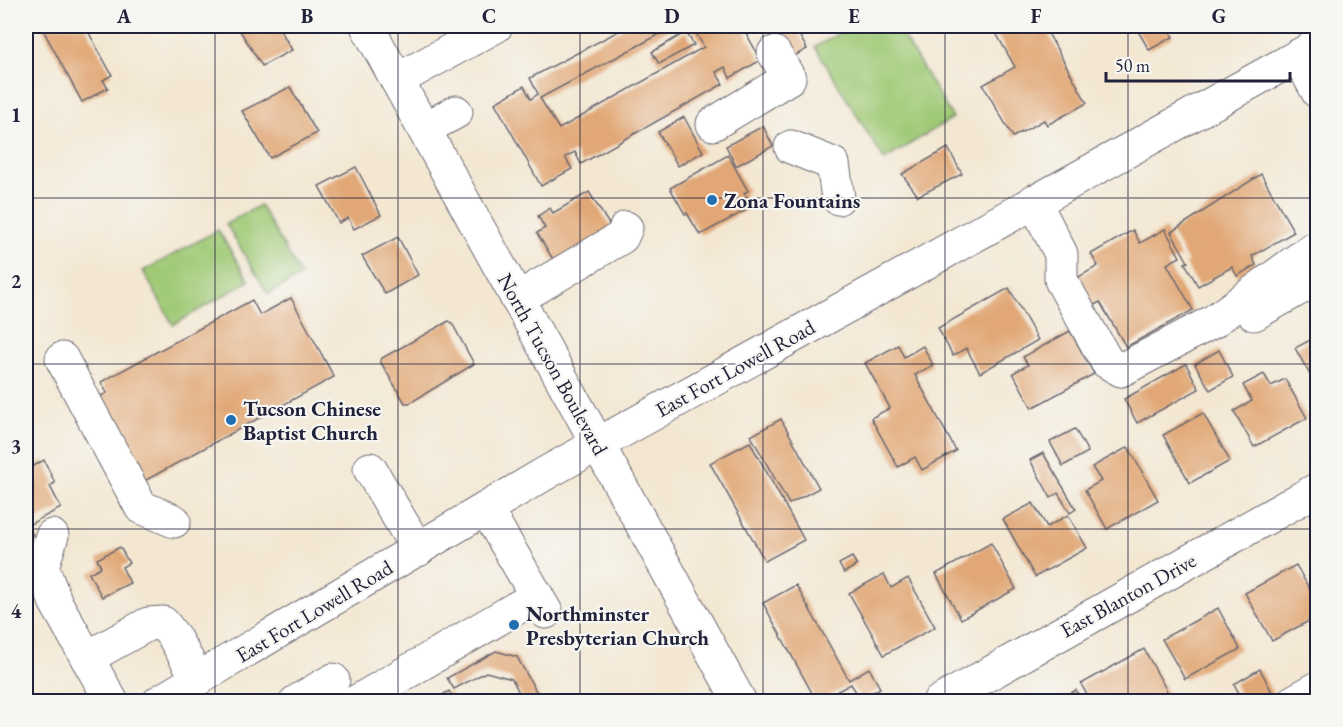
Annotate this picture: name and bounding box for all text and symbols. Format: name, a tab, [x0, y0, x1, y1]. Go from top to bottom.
text: A	[116, 3, 132, 29]
text: B	[301, 3, 313, 29]
text: C	[482, 3, 496, 29]
text: D	[664, 3, 680, 29]
text: E	[848, 3, 860, 29]
text: F	[1031, 3, 1042, 29]
text: G	[1212, 3, 1226, 29]
scale bar	[1106, 45, 1290, 83]
text: 50 m	[1115, 54, 1150, 77]
text: 1	[11, 102, 21, 128]
place label: Zona Fountains	[724, 187, 860, 214]
marker: Zona Fountains	[705, 193, 719, 207]
text: 2	[11, 268, 22, 294]
street label: North Tucson Boulevard	[492, 268, 614, 460]
street label: East Fort Lowell Road	[651, 313, 820, 423]
place label: Tucson Chinese Baptist Church	[243, 395, 381, 446]
marker: Tucson Chinese Baptist Church	[224, 413, 238, 427]
text: 3	[11, 433, 21, 459]
street label: East Blanton Drive	[1055, 547, 1201, 643]
street label: East Fort Lowell Road	[231, 553, 398, 668]
text: 4	[11, 598, 22, 624]
place label: Northminster Presbyterian Church	[526, 600, 709, 651]
marker: Northminster Presbyterian Church	[507, 618, 521, 632]

